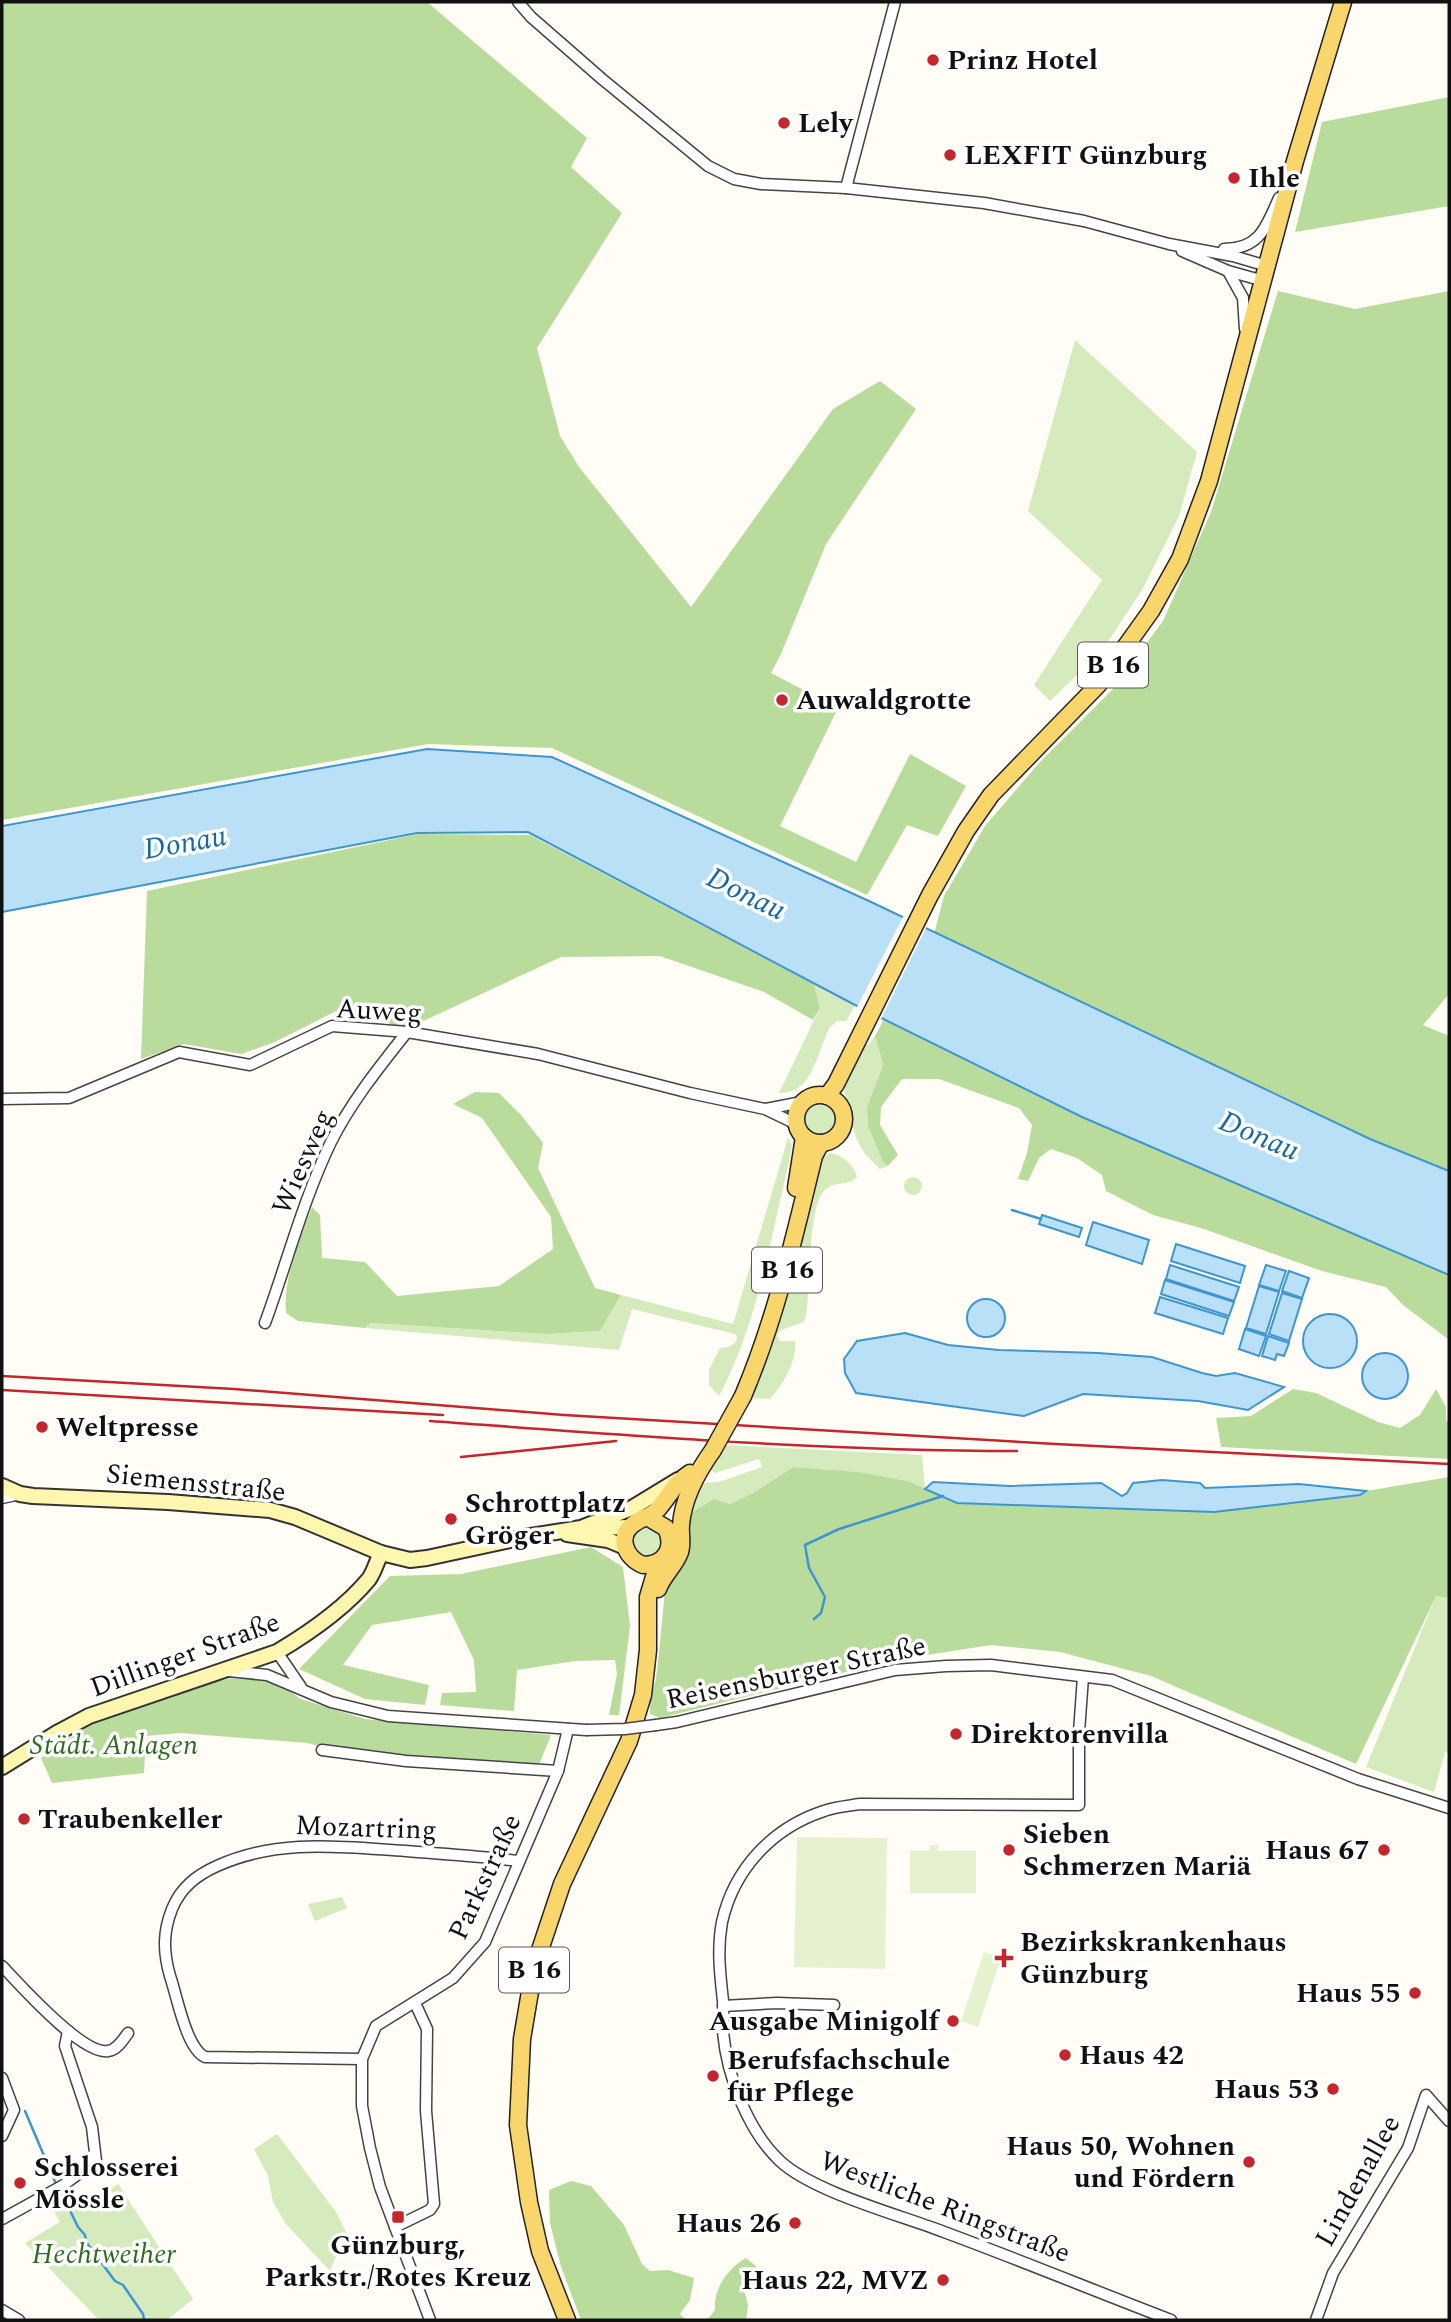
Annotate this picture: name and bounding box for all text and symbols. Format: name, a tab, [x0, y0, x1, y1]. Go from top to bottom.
place label: Prinz Hotel	[947, 39, 1098, 82]
marker: Prinz Hotel	[925, 52, 941, 68]
place label: Lely	[798, 102, 854, 145]
marker: Lely	[776, 115, 792, 131]
place label: LEXFIT Günzburg	[964, 134, 1207, 177]
marker: LEXFIT Günzburg	[942, 147, 958, 163]
place label: Ihle	[1248, 157, 1300, 200]
marker: Ihle	[1226, 170, 1242, 186]
road number: B 16	[1078, 642, 1148, 688]
place label: Auwaldgrotte	[796, 679, 971, 722]
marker: Auwaldgrotte	[774, 692, 790, 708]
water label: Donau	[140, 813, 230, 873]
water label: Donau	[698, 855, 794, 933]
street label: Auweg	[335, 987, 423, 1035]
water label: Donau	[1212, 1099, 1307, 1174]
street label: Wiesweg	[261, 1102, 345, 1222]
road number: B 16	[752, 1247, 822, 1292]
place label: Weltpresse	[56, 1406, 199, 1449]
marker: Weltpresse	[34, 1419, 50, 1435]
street label: Siemensstraße	[104, 1452, 288, 1514]
place label: Schrottplatz Gröger	[465, 1482, 626, 1557]
marker: Schrottplatz Gröger	[443, 1511, 459, 1527]
street label: Dillinger Straße	[84, 1601, 286, 1709]
street label: Reisensburger Straße	[662, 1624, 930, 1722]
place label: Direktorenvilla	[970, 1713, 1169, 1756]
park label: Städt. Anlagen	[30, 1724, 198, 1767]
marker: Direktorenvilla	[948, 1726, 964, 1742]
place label: Traubenkeller	[38, 1798, 222, 1841]
street label: Mozartring	[295, 1804, 437, 1852]
street label: Parkstraße	[437, 1807, 533, 1947]
marker: Traubenkeller	[16, 1811, 32, 1827]
place label: Sieben Schmerzen Mariä	[1023, 1813, 1252, 1888]
place label: Haus 67	[1265, 1829, 1370, 1872]
marker: Sieben Schmerzen Mariä	[1001, 1842, 1017, 1858]
marker: Haus 67	[1376, 1842, 1392, 1858]
place label: Bezirkskrankenhaus Günzburg	[1020, 1921, 1287, 1996]
road number: B 16	[499, 1948, 569, 1993]
marker: Bezirkskrankenhaus Günzburg	[994, 1948, 1014, 1968]
place label: Haus 55	[1296, 1972, 1401, 2015]
marker: Haus 55	[1407, 1985, 1423, 2001]
place label: Ausgabe Minigolf	[709, 2000, 941, 2043]
marker: Ausgabe Minigolf	[945, 2013, 961, 2029]
place label: Haus 42	[1079, 2034, 1184, 2077]
place label: Berufsfachschule für Pflege	[727, 2039, 950, 2114]
marker: Haus 42	[1057, 2047, 1073, 2063]
marker: Berufsfachschule für Pflege	[705, 2068, 721, 2084]
place label: Haus 53	[1214, 2068, 1319, 2111]
marker: Haus 53	[1325, 2081, 1341, 2097]
street label: Lindenallee	[1304, 2107, 1412, 2255]
place label: Haus 50, Wohnen und Fördern	[1006, 2125, 1235, 2200]
street label: Westliche Ringstraße	[813, 2139, 1077, 2275]
place label: Schlosserei Mössle	[34, 2146, 179, 2221]
marker: Haus 50, Wohnen und Fördern	[1241, 2154, 1257, 2170]
marker: Schlosserei Mössle	[12, 2175, 28, 2191]
place label: Haus 26	[676, 2202, 781, 2245]
marker: Günzburg, Parkstr./Rotes Kreuz	[390, 2209, 406, 2225]
marker: Haus 26	[787, 2215, 803, 2231]
place label: Günzburg, Parkstr./Rotes Kreuz	[264, 2224, 532, 2299]
park label: Hechtweiher	[32, 2233, 176, 2276]
place label: Haus 22, MVZ	[741, 2259, 929, 2302]
marker: Haus 22, MVZ	[935, 2272, 951, 2288]

